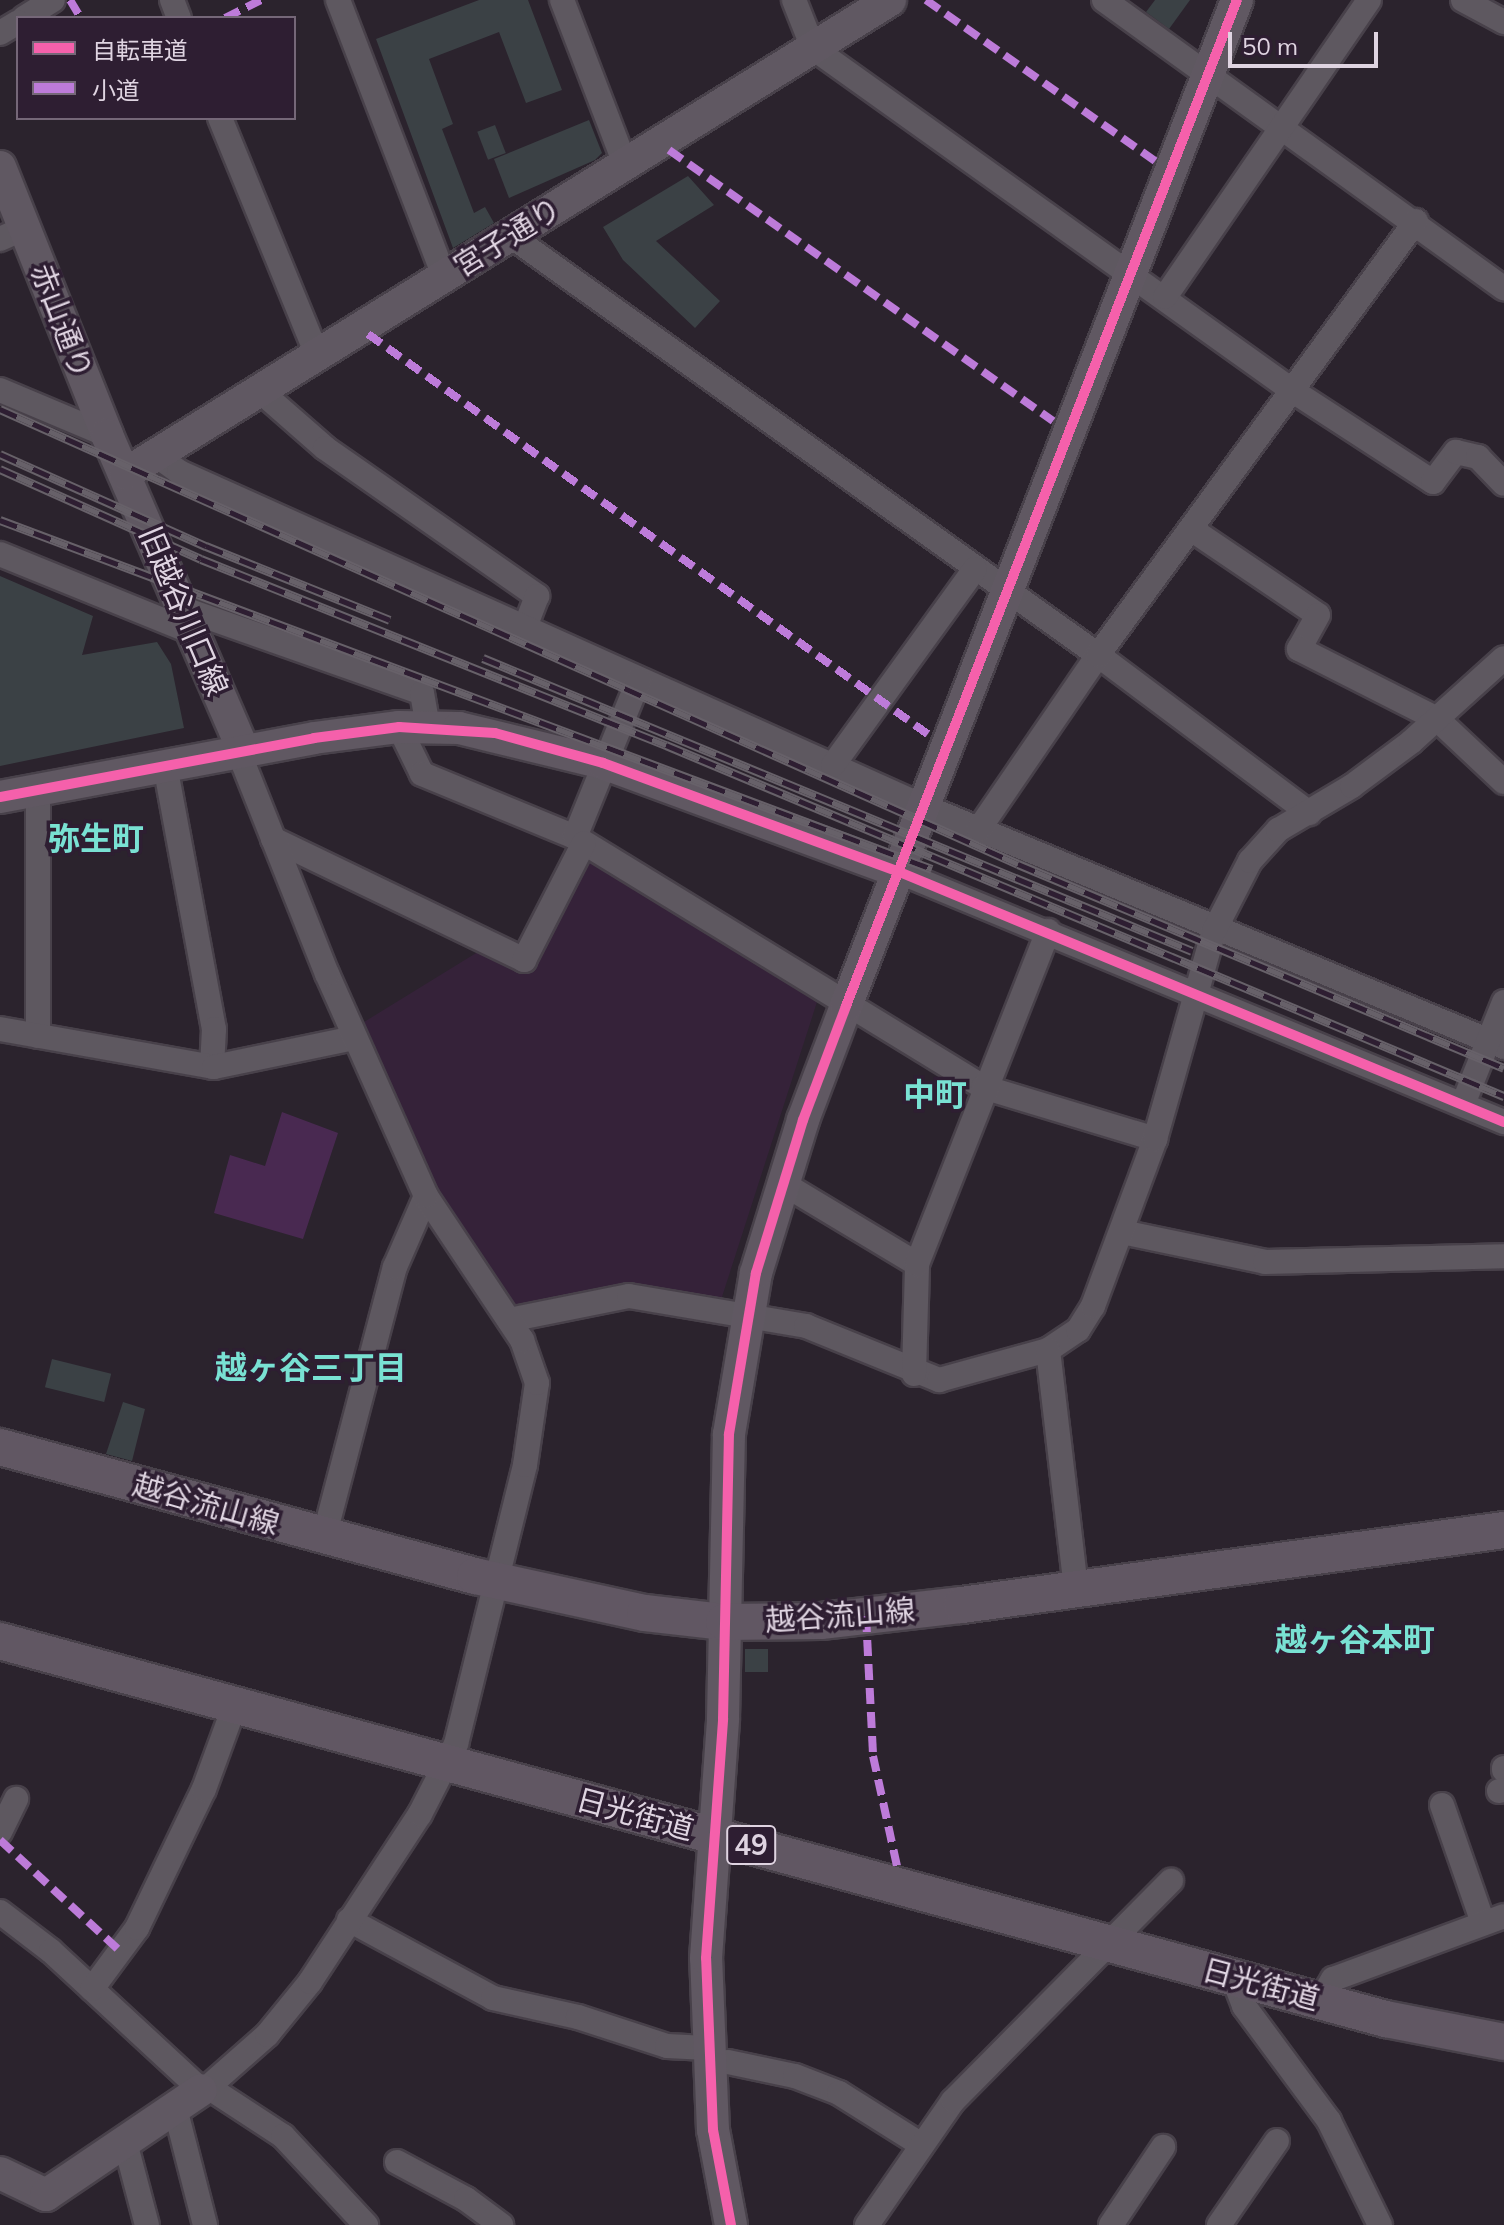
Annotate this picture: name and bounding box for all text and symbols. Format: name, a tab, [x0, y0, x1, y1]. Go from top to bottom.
legend	[16, 16, 296, 120]
scale bar	[1232, 16, 1382, 66]
text: 50 m	[1242, 31, 1298, 61]
text: 自転車道	[92, 35, 188, 65]
text: 小道	[92, 75, 140, 105]
street label: 宮子通り	[447, 190, 567, 284]
street label: 赤山通り	[24, 259, 100, 383]
street label: 旧越谷川口線	[132, 521, 236, 701]
district label: 弥生町	[48, 819, 144, 857]
district label: 中町	[903, 1075, 967, 1113]
district label: 越ヶ谷三丁目	[215, 1348, 407, 1386]
street label: 越谷流山線	[129, 1466, 283, 1542]
street label: 越谷流山線	[764, 1592, 916, 1638]
district label: 越ヶ谷本町	[1275, 1620, 1435, 1658]
street label: 日光街道	[572, 1781, 698, 1847]
road number: 49	[725, 1821, 777, 1869]
street label: 日光街道	[1198, 1951, 1324, 2017]

